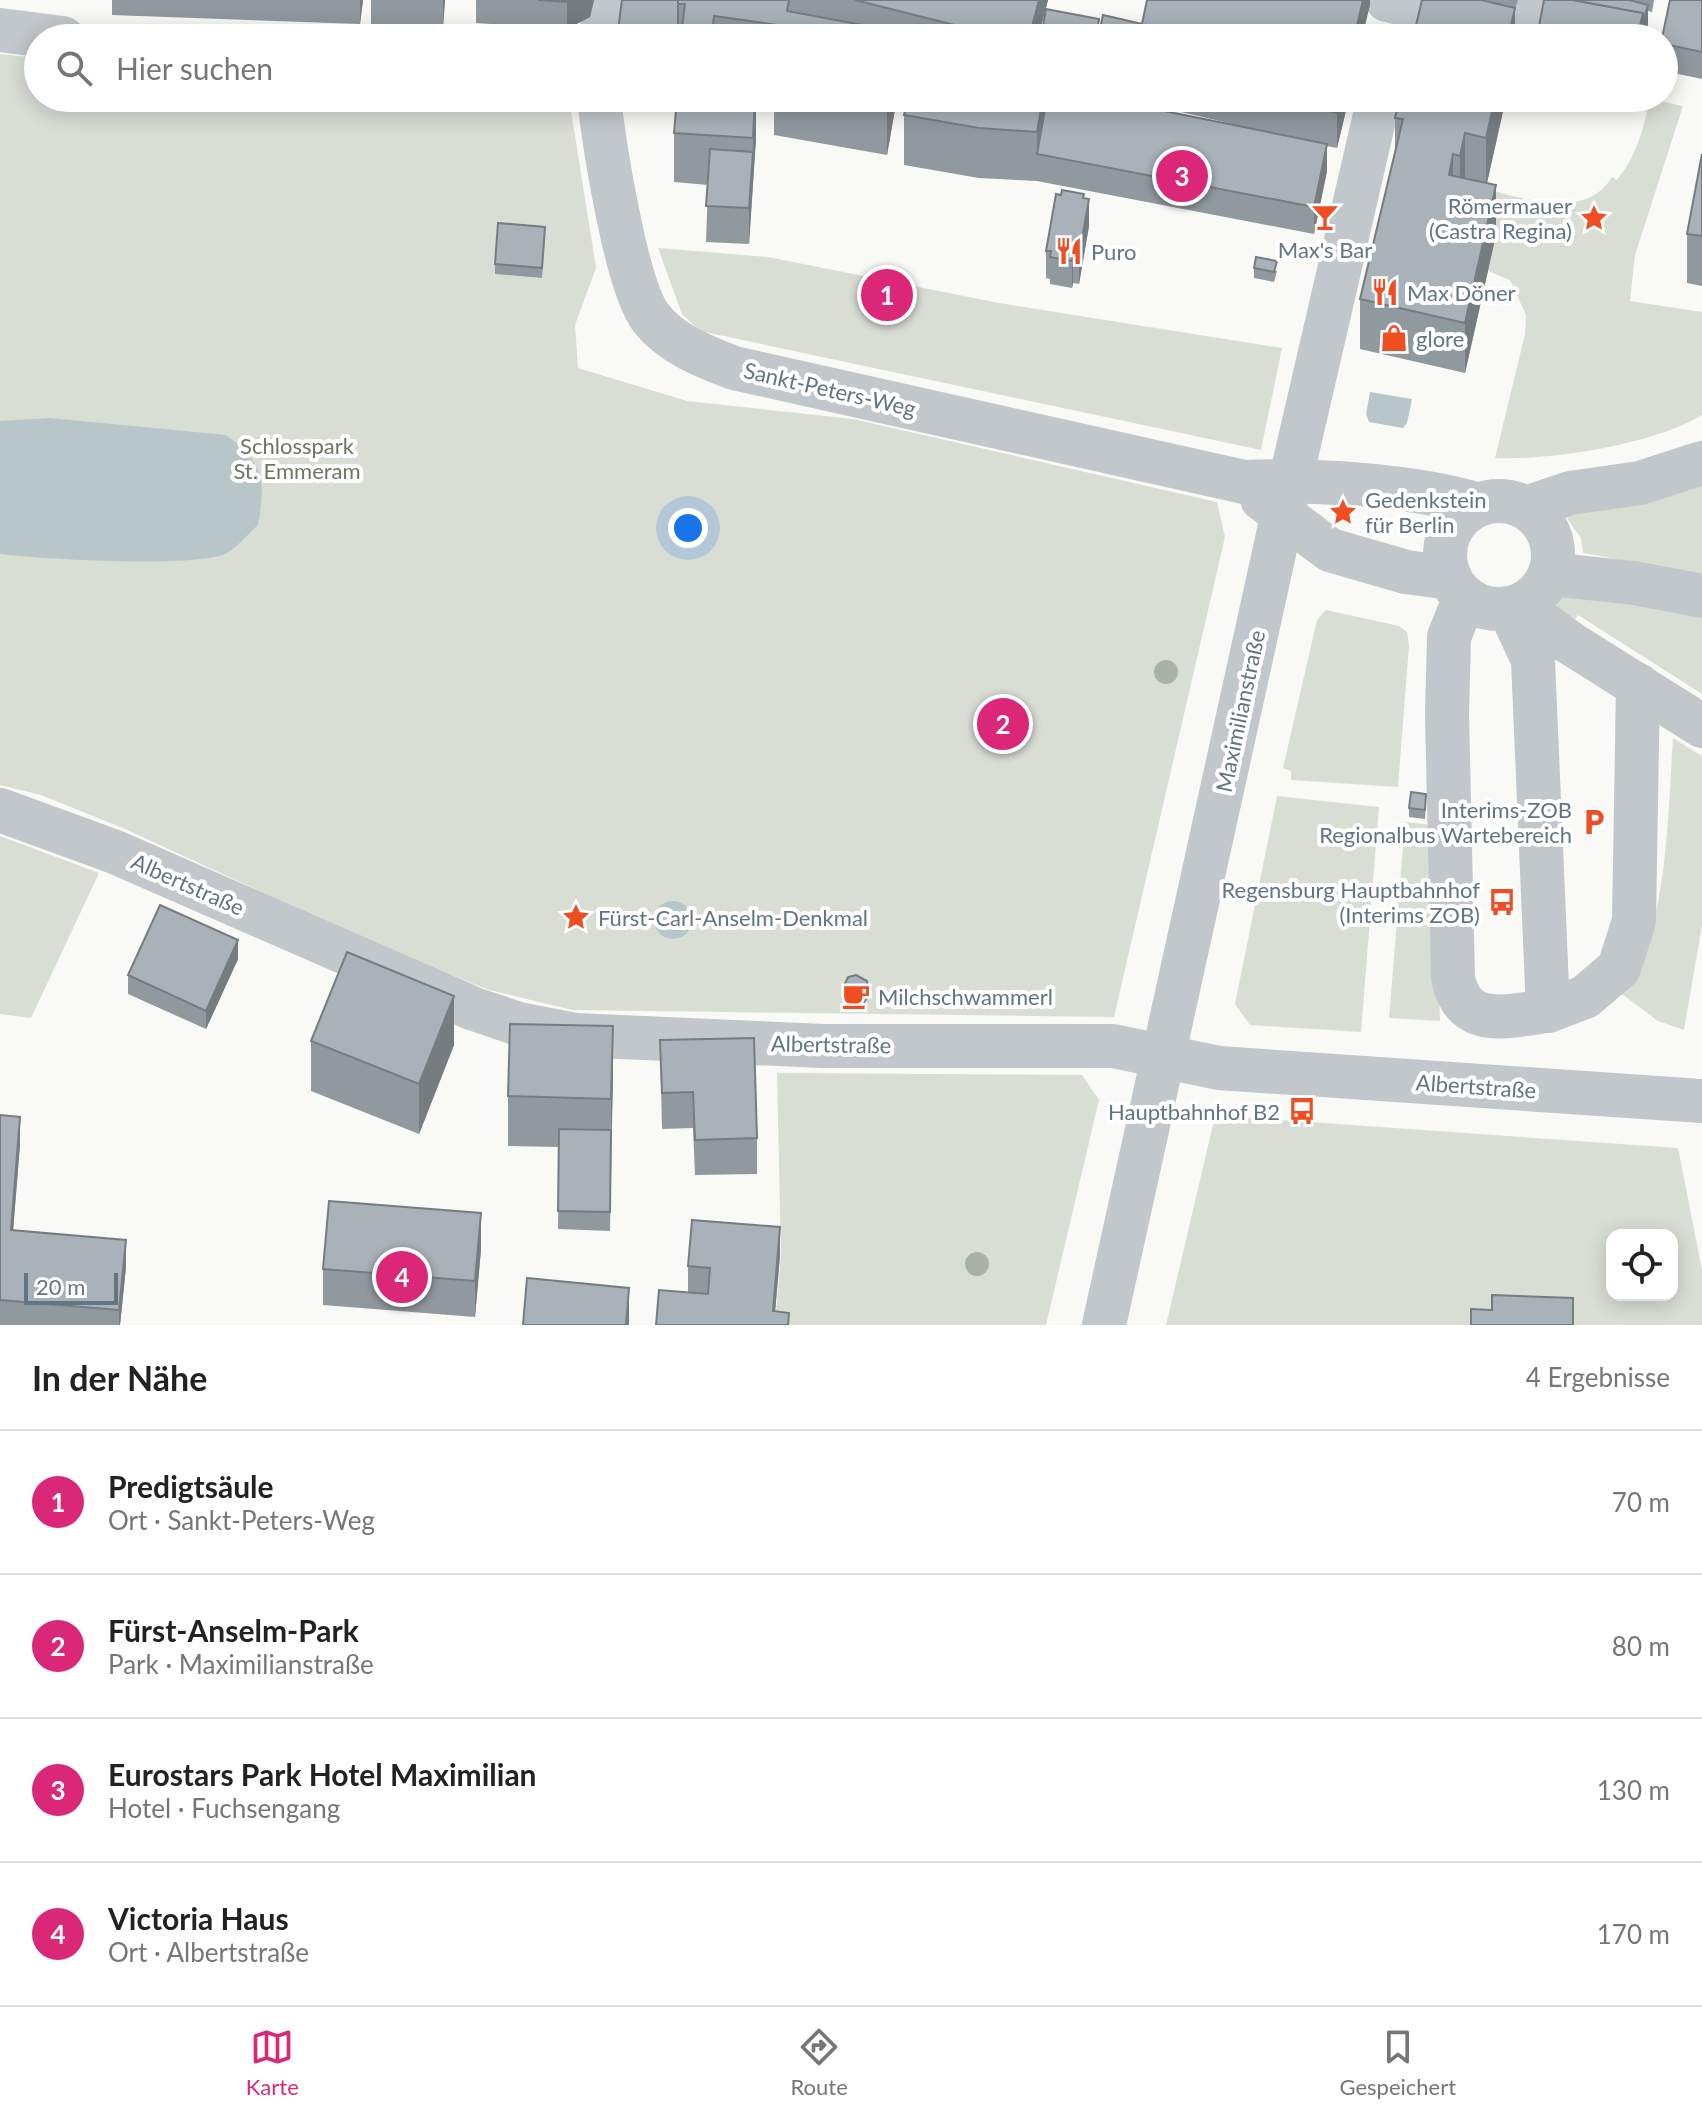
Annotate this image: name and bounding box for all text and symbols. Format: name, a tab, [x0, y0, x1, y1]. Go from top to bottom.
search box	[24, 24, 1678, 112]
icon: search	[52, 46, 96, 90]
text: Hier suchen	[116, 50, 273, 86]
pin: 3	[1156, 146, 1208, 206]
place label: Römermauer (Castra Regina)	[1429, 192, 1572, 244]
bar icon: Max's Bar	[1310, 202, 1340, 232]
place icon: Römermauer (Castra Regina)	[1579, 203, 1609, 233]
restaurant icon: Puro	[1054, 236, 1084, 266]
place label: Max's Bar	[1278, 236, 1372, 263]
place label: Puro	[1091, 238, 1136, 265]
pin: 1	[861, 265, 913, 325]
restaurant icon: Max Döner	[1370, 277, 1400, 307]
place label: Max Döner	[1407, 279, 1516, 306]
shop icon: glore	[1379, 323, 1409, 353]
place label: glore	[1416, 325, 1464, 352]
street label: Sankt-Peters-Weg	[741, 356, 919, 422]
park label: Schlosspark St. Emmeram	[233, 432, 361, 484]
place label: Gedenkstein für Berlin	[1365, 486, 1486, 538]
place icon: Gedenkstein für Berlin	[1328, 497, 1358, 527]
your location	[668, 508, 708, 548]
street label: Maximilianstraße	[1210, 628, 1270, 794]
pin: 2	[977, 694, 1029, 754]
place label: Interims-ZOB Regionalbus Wartebereich	[1319, 796, 1572, 848]
parking icon: Interims-ZOB Regionalbus Wartebereich	[1579, 807, 1609, 837]
street label: Albertstraße	[127, 847, 249, 921]
place label: Regensburg Hauptbahnhof (Interims ZOB)	[1221, 876, 1480, 928]
bus stop icon: Regensburg Hauptbahnhof (Interims ZOB)	[1487, 887, 1517, 917]
place icon: Fürst-Carl-Anselm-Denkmal	[561, 902, 591, 932]
place label: Fürst-Carl-Anselm-Denkmal	[598, 904, 868, 931]
cafe icon: Milchschwammerl	[841, 981, 871, 1011]
place label: Milchschwammerl	[878, 983, 1053, 1010]
street label: Albertstraße	[771, 1029, 891, 1059]
street label: Albertstraße	[1415, 1068, 1537, 1104]
bus stop icon: Hauptbahnhof B2	[1287, 1096, 1317, 1126]
place label: Hauptbahnhof B2	[1108, 1098, 1280, 1125]
map controls	[1606, 1229, 1678, 1301]
button: locate	[1606, 1229, 1678, 1301]
pin: 4	[376, 1247, 428, 1307]
scale bar	[24, 1269, 118, 1305]
text: 20 m	[36, 1273, 85, 1300]
text: In der Nähe	[32, 1357, 207, 1398]
text: 4 Ergebnisse	[1526, 1361, 1670, 1393]
text: Predigtsäule	[108, 1468, 274, 1504]
text: 1	[50, 1486, 66, 1518]
text: 70 m	[1612, 1486, 1670, 1518]
text: Ort · Sankt-Peters-Weg	[108, 1504, 375, 1536]
text: Fürst-Anselm-Park	[108, 1612, 359, 1648]
text: 2	[50, 1630, 66, 1662]
text: 80 m	[1612, 1630, 1670, 1662]
text: Park · Maximilianstraße	[108, 1648, 374, 1680]
text: Eurostars Park Hotel Maximilian	[108, 1756, 537, 1792]
text: 3	[50, 1774, 66, 1806]
text: 130 m	[1597, 1774, 1670, 1806]
text: Hotel · Fuchsengang	[108, 1792, 340, 1824]
text: Victoria Haus	[108, 1900, 289, 1936]
text: 4	[50, 1918, 66, 1950]
text: 170 m	[1597, 1918, 1670, 1950]
text: Ort · Albertstraße	[108, 1936, 309, 1968]
tab: Karte	[246, 2025, 299, 2100]
tab: Route	[791, 2025, 848, 2100]
tab: Gespeichert	[1340, 2025, 1456, 2100]

